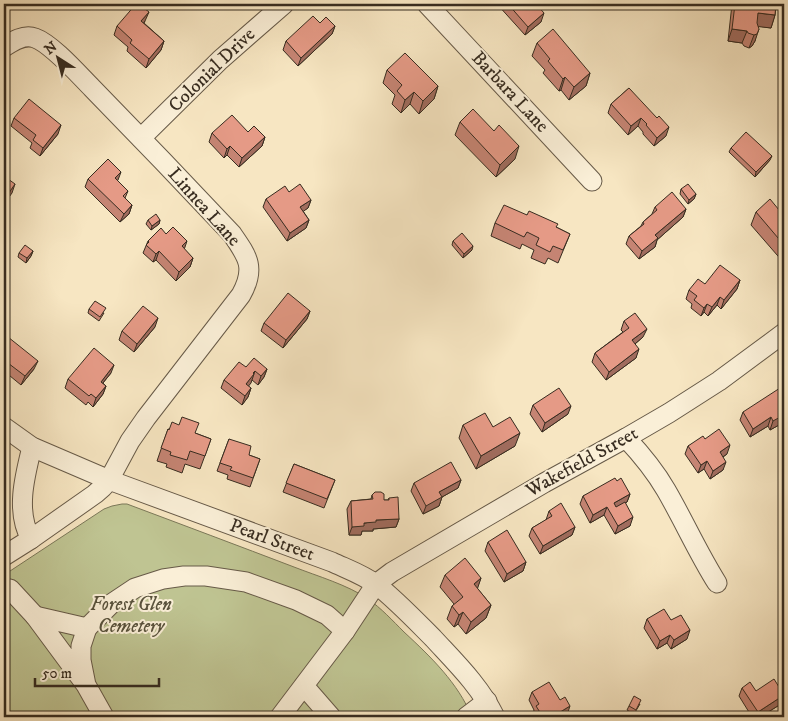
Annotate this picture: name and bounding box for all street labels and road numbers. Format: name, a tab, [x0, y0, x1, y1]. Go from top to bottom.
street label: Colonial Drive	[164, 23, 260, 117]
street label: Barbara Lane	[467, 47, 554, 138]
street label: Linnea Lane	[163, 163, 245, 251]
street label: Wakefield Street	[521, 422, 642, 503]
street label: Pearl Street	[227, 514, 317, 566]

